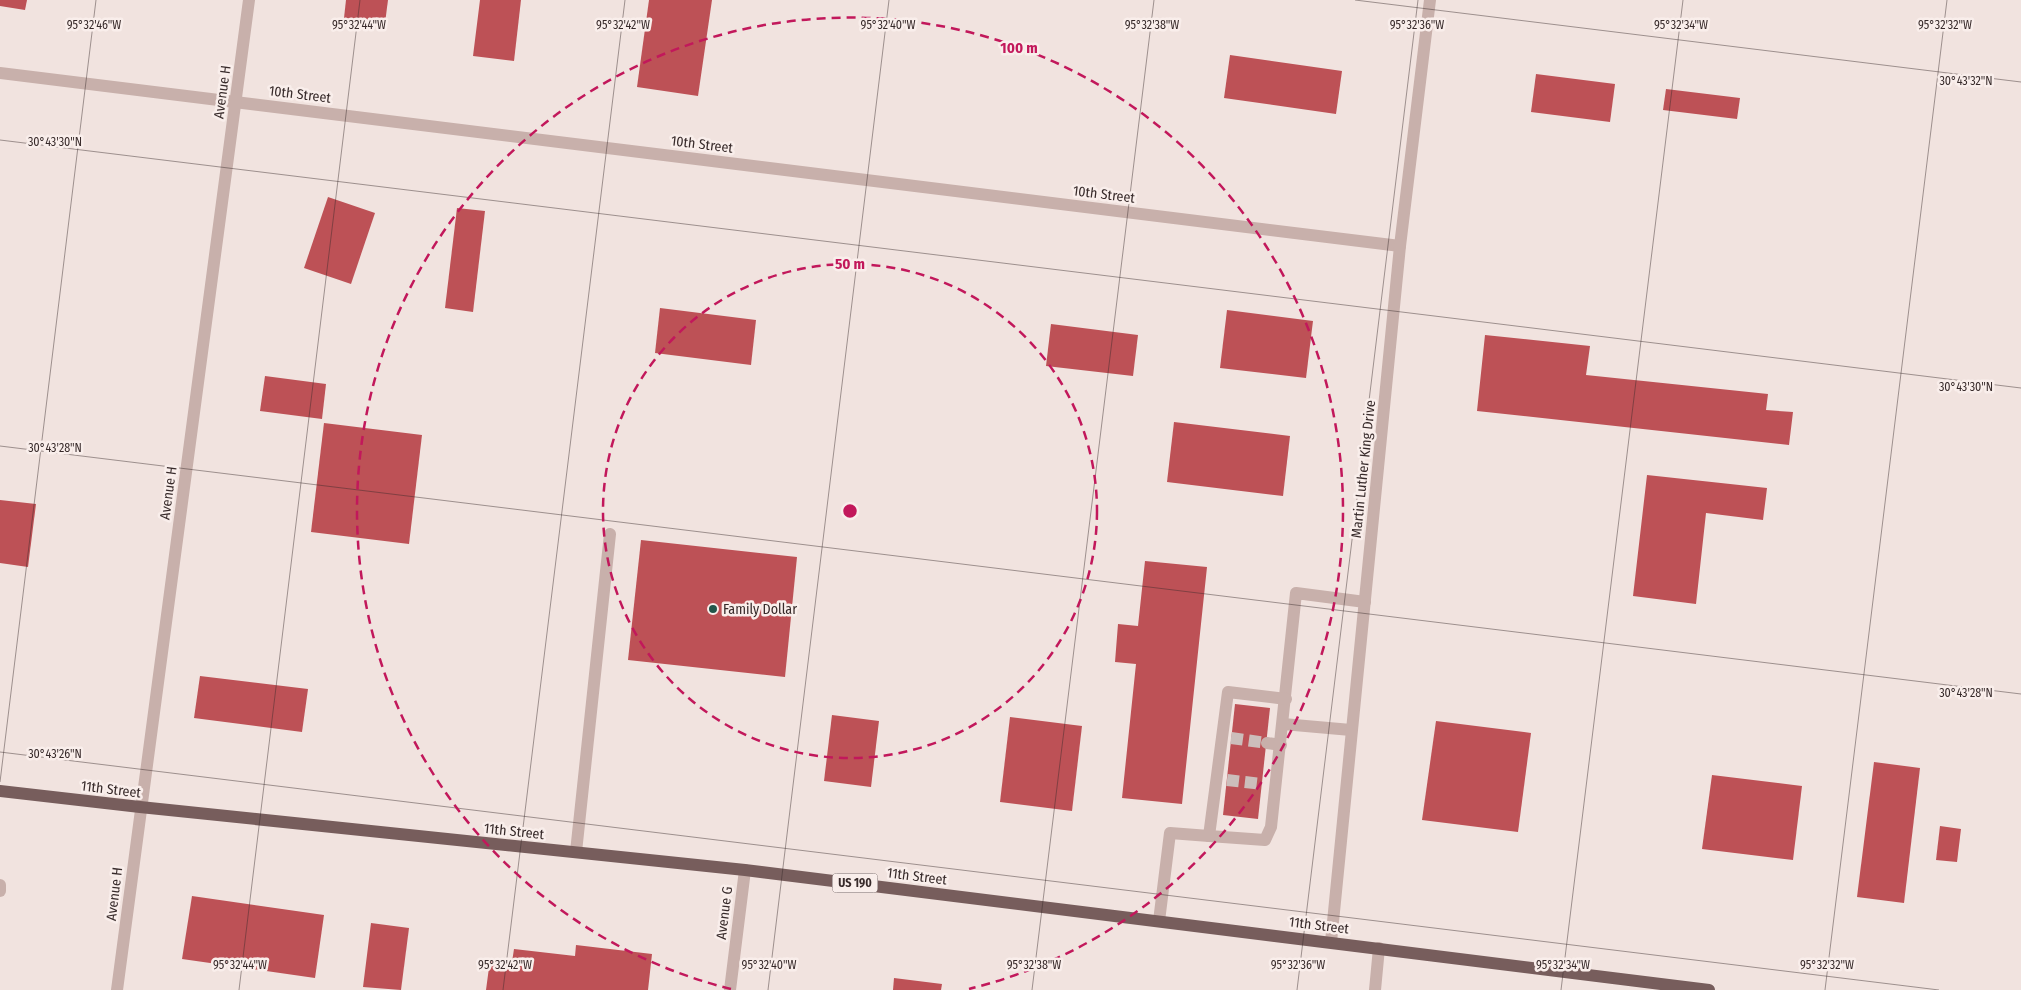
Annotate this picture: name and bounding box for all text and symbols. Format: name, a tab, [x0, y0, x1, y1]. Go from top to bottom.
text: 95°32'46"W	[67, 18, 121, 32]
text: 95°32'44"W	[332, 18, 386, 32]
text: 95°32'42"W	[596, 18, 650, 32]
text: 95°32'40"W	[861, 18, 915, 32]
text: 95°32'38"W	[1125, 18, 1179, 32]
text: 95°32'36"W	[1390, 18, 1444, 32]
text: 95°32'34"W	[1654, 18, 1708, 32]
text: 95°32'32"W	[1918, 18, 1972, 32]
text: 100 m	[1000, 39, 1038, 57]
street label: Avenue H	[210, 64, 235, 120]
text: 30°43'32"N	[1939, 74, 1993, 88]
street label: 10th Street	[268, 82, 332, 107]
street label: 10th Street	[670, 132, 734, 157]
text: 30°43'30"N	[28, 135, 82, 149]
street label: 10th Street	[1072, 182, 1136, 207]
text: 50 m	[835, 255, 865, 273]
text: 30°43'30"N	[1939, 380, 1993, 394]
street label: Martin Luther King Drive	[1348, 399, 1379, 539]
text: 30°43'28"N	[28, 441, 82, 455]
street label: Avenue H	[156, 465, 181, 521]
centre of rings	[841, 502, 859, 520]
place label: Family Dollar	[723, 601, 797, 618]
marker: Family Dollar	[707, 603, 719, 615]
text: 30°43'28"N	[1939, 686, 1993, 700]
text: 30°43'26"N	[28, 747, 82, 761]
street label: 11th Street	[80, 777, 142, 802]
street label: 11th Street	[483, 820, 545, 843]
street label: 11th Street	[886, 864, 948, 889]
street label: Avenue H	[103, 866, 126, 922]
road number: US 190	[832, 874, 878, 892]
street label: Avenue G	[713, 886, 736, 941]
street label: 11th Street	[1288, 913, 1350, 938]
text: 95°32'44"W	[213, 958, 267, 972]
text: 95°32'42"W	[478, 958, 532, 972]
text: 95°32'40"W	[742, 958, 796, 972]
text: 95°32'38"W	[1007, 958, 1061, 972]
text: 95°32'36"W	[1271, 958, 1325, 972]
text: 95°32'34"W	[1536, 958, 1590, 972]
text: 95°32'32"W	[1800, 958, 1854, 972]

